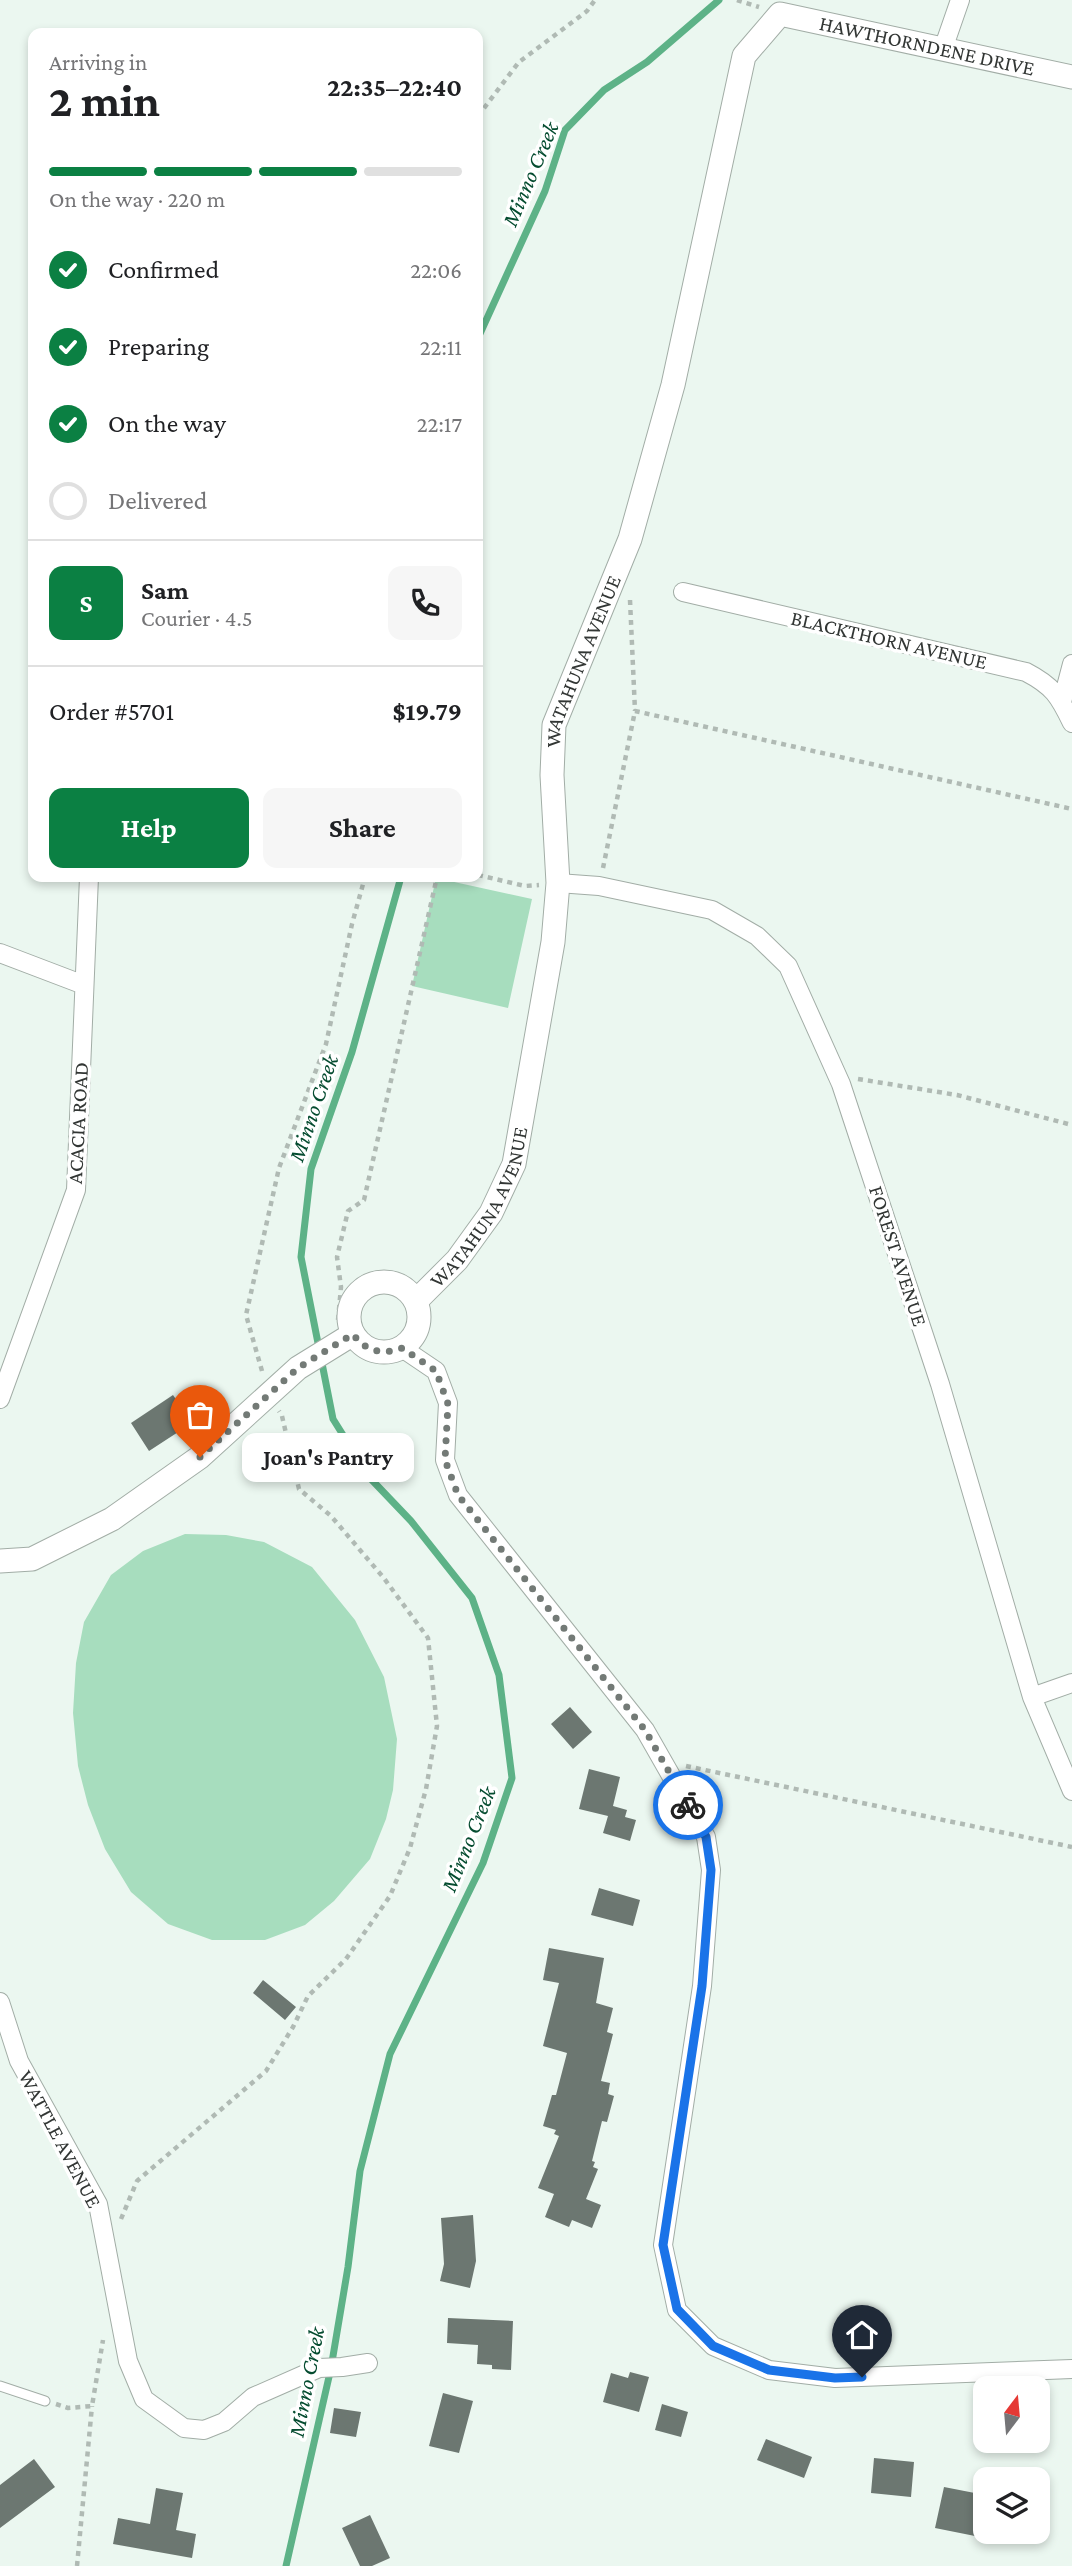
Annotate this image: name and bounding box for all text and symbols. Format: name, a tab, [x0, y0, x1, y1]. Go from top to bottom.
street label: HAWTHORNDENE DRIVE	[817, 11, 1037, 81]
text: Arriving in	[49, 49, 147, 75]
text: 22:35–22:40	[327, 73, 462, 102]
text: 2 min	[49, 75, 160, 126]
water label: Minno Creek	[496, 117, 564, 231]
text: On the way · 220 m	[49, 186, 225, 212]
icon: check	[49, 251, 87, 289]
text: Confirmed	[108, 255, 219, 284]
text: 22:06	[410, 257, 462, 283]
icon: check	[49, 328, 87, 366]
text: Preparing	[108, 332, 209, 361]
text: 22:11	[420, 334, 462, 360]
icon: check	[49, 405, 87, 443]
text: On the way	[108, 409, 226, 438]
text: 22:17	[417, 411, 462, 437]
text: Delivered	[108, 486, 207, 515]
button: phone	[388, 566, 462, 640]
street label: WATAHUNA AVENUE	[541, 572, 626, 748]
text: Sam	[141, 576, 189, 605]
text: S	[80, 589, 93, 618]
text: Courier · 4.5	[141, 605, 253, 631]
street label: BLACKTHORN AVENUE	[789, 606, 989, 674]
text: Order #5701	[49, 697, 174, 726]
text: $19.79	[392, 697, 462, 726]
button: Help	[49, 788, 249, 868]
button: Share	[263, 788, 462, 868]
water label: Minno Creek	[282, 1050, 344, 1166]
street label: ACACIA ROAD	[63, 1062, 93, 1184]
street label: WATAHUNA AVENUE	[425, 1125, 532, 1292]
street label: FOREST AVENUE	[864, 1183, 932, 1329]
pin	[170, 1385, 230, 1457]
icon: bag	[181, 1396, 219, 1434]
callout: Joan's Pantry	[242, 1432, 414, 1482]
text: Joan's Pantry	[263, 1444, 393, 1470]
courier	[653, 1770, 723, 1840]
water label: Minno Creek	[435, 1782, 501, 1896]
icon: bike	[669, 1786, 707, 1824]
street label: WATTLE AVENUE	[14, 2066, 106, 2212]
pin	[832, 2305, 892, 2377]
icon: home	[843, 2316, 881, 2354]
water label: Minno Creek	[282, 2324, 330, 2440]
north arrow	[973, 2376, 1050, 2454]
map controls	[973, 2376, 1050, 2544]
button: layers	[973, 2467, 1050, 2544]

